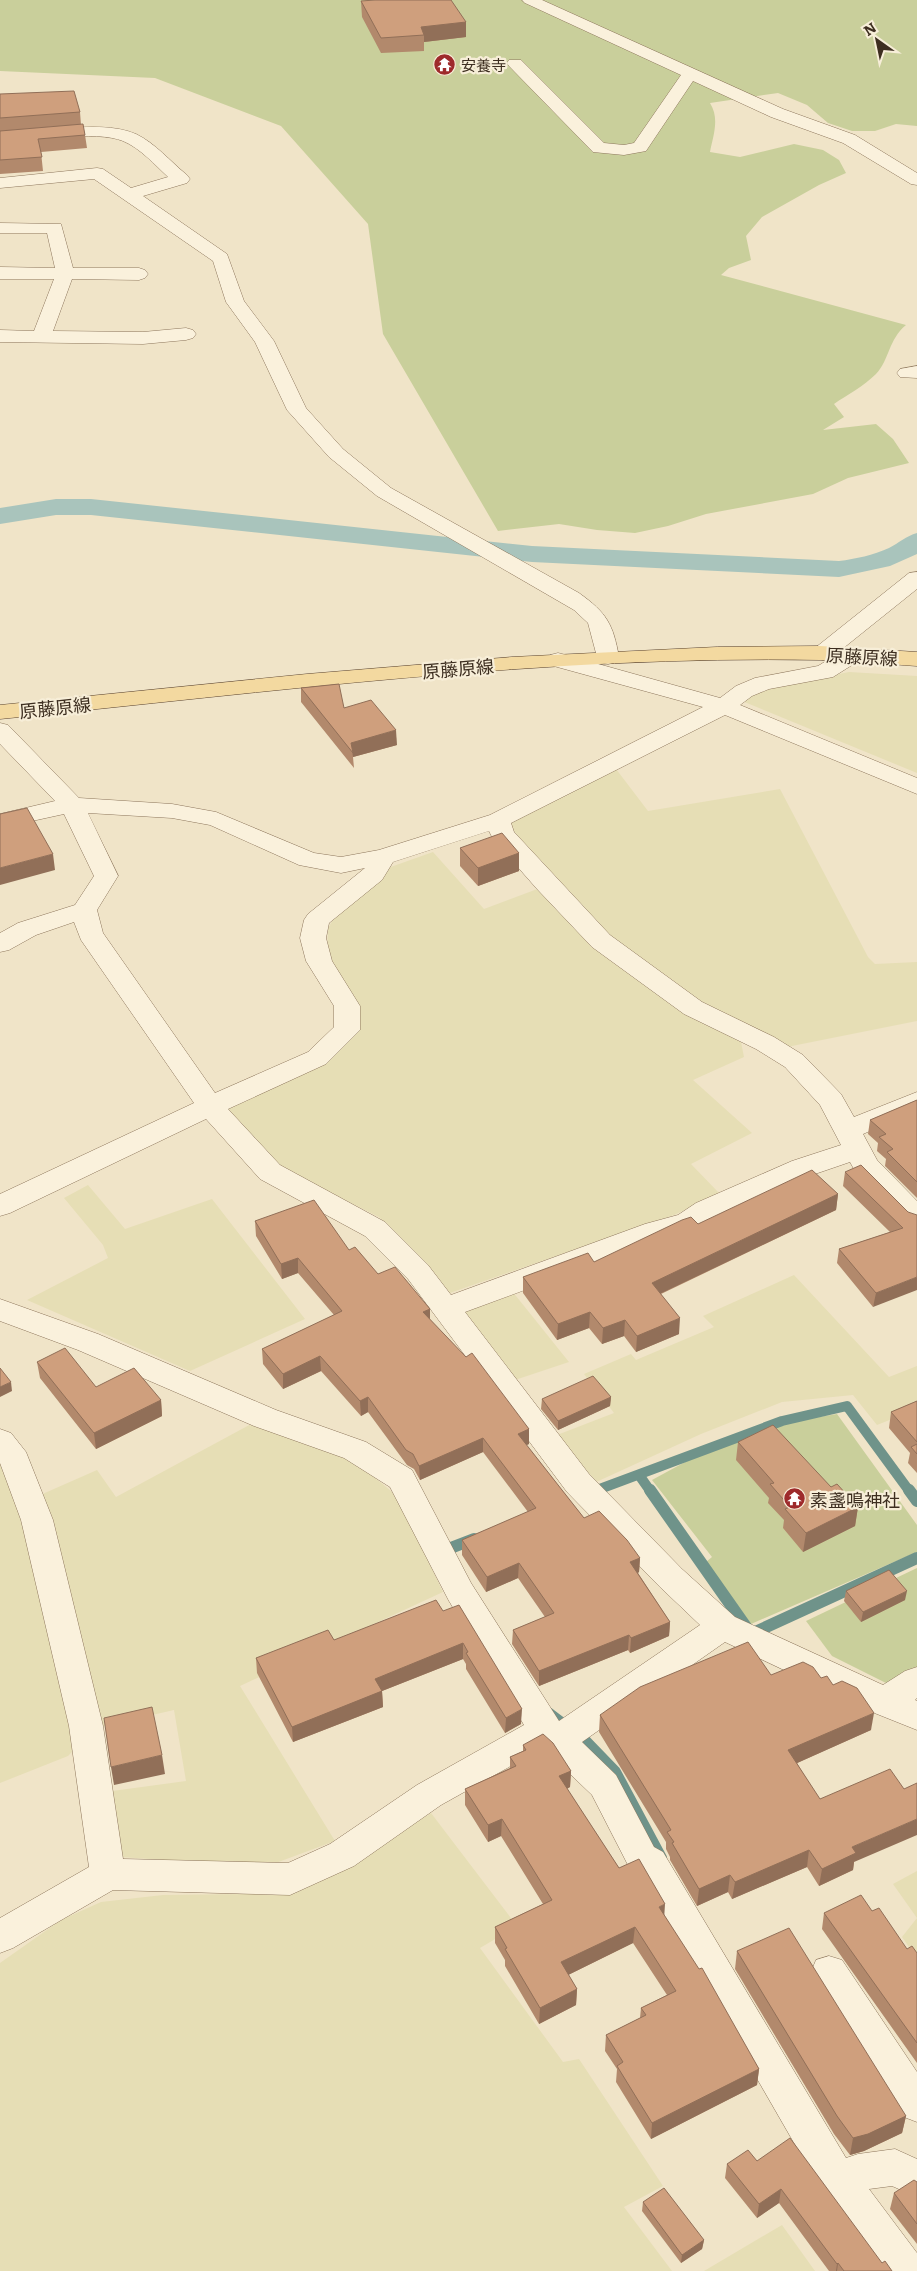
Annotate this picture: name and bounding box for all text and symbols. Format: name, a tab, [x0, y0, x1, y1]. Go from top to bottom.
north arrow	[852, 15, 902, 65]
text: N	[859, 17, 880, 40]
temple icon: 安養寺	[433, 52, 457, 76]
place label: 安養寺	[461, 53, 506, 76]
street label: 原藤原線	[825, 641, 899, 671]
street label: 原藤原線	[421, 651, 495, 685]
street label: 原藤原線	[18, 690, 92, 724]
place label: 素盞鳴神社	[810, 1486, 900, 1513]
temple icon: 素盞鳴神社	[782, 1487, 806, 1511]

